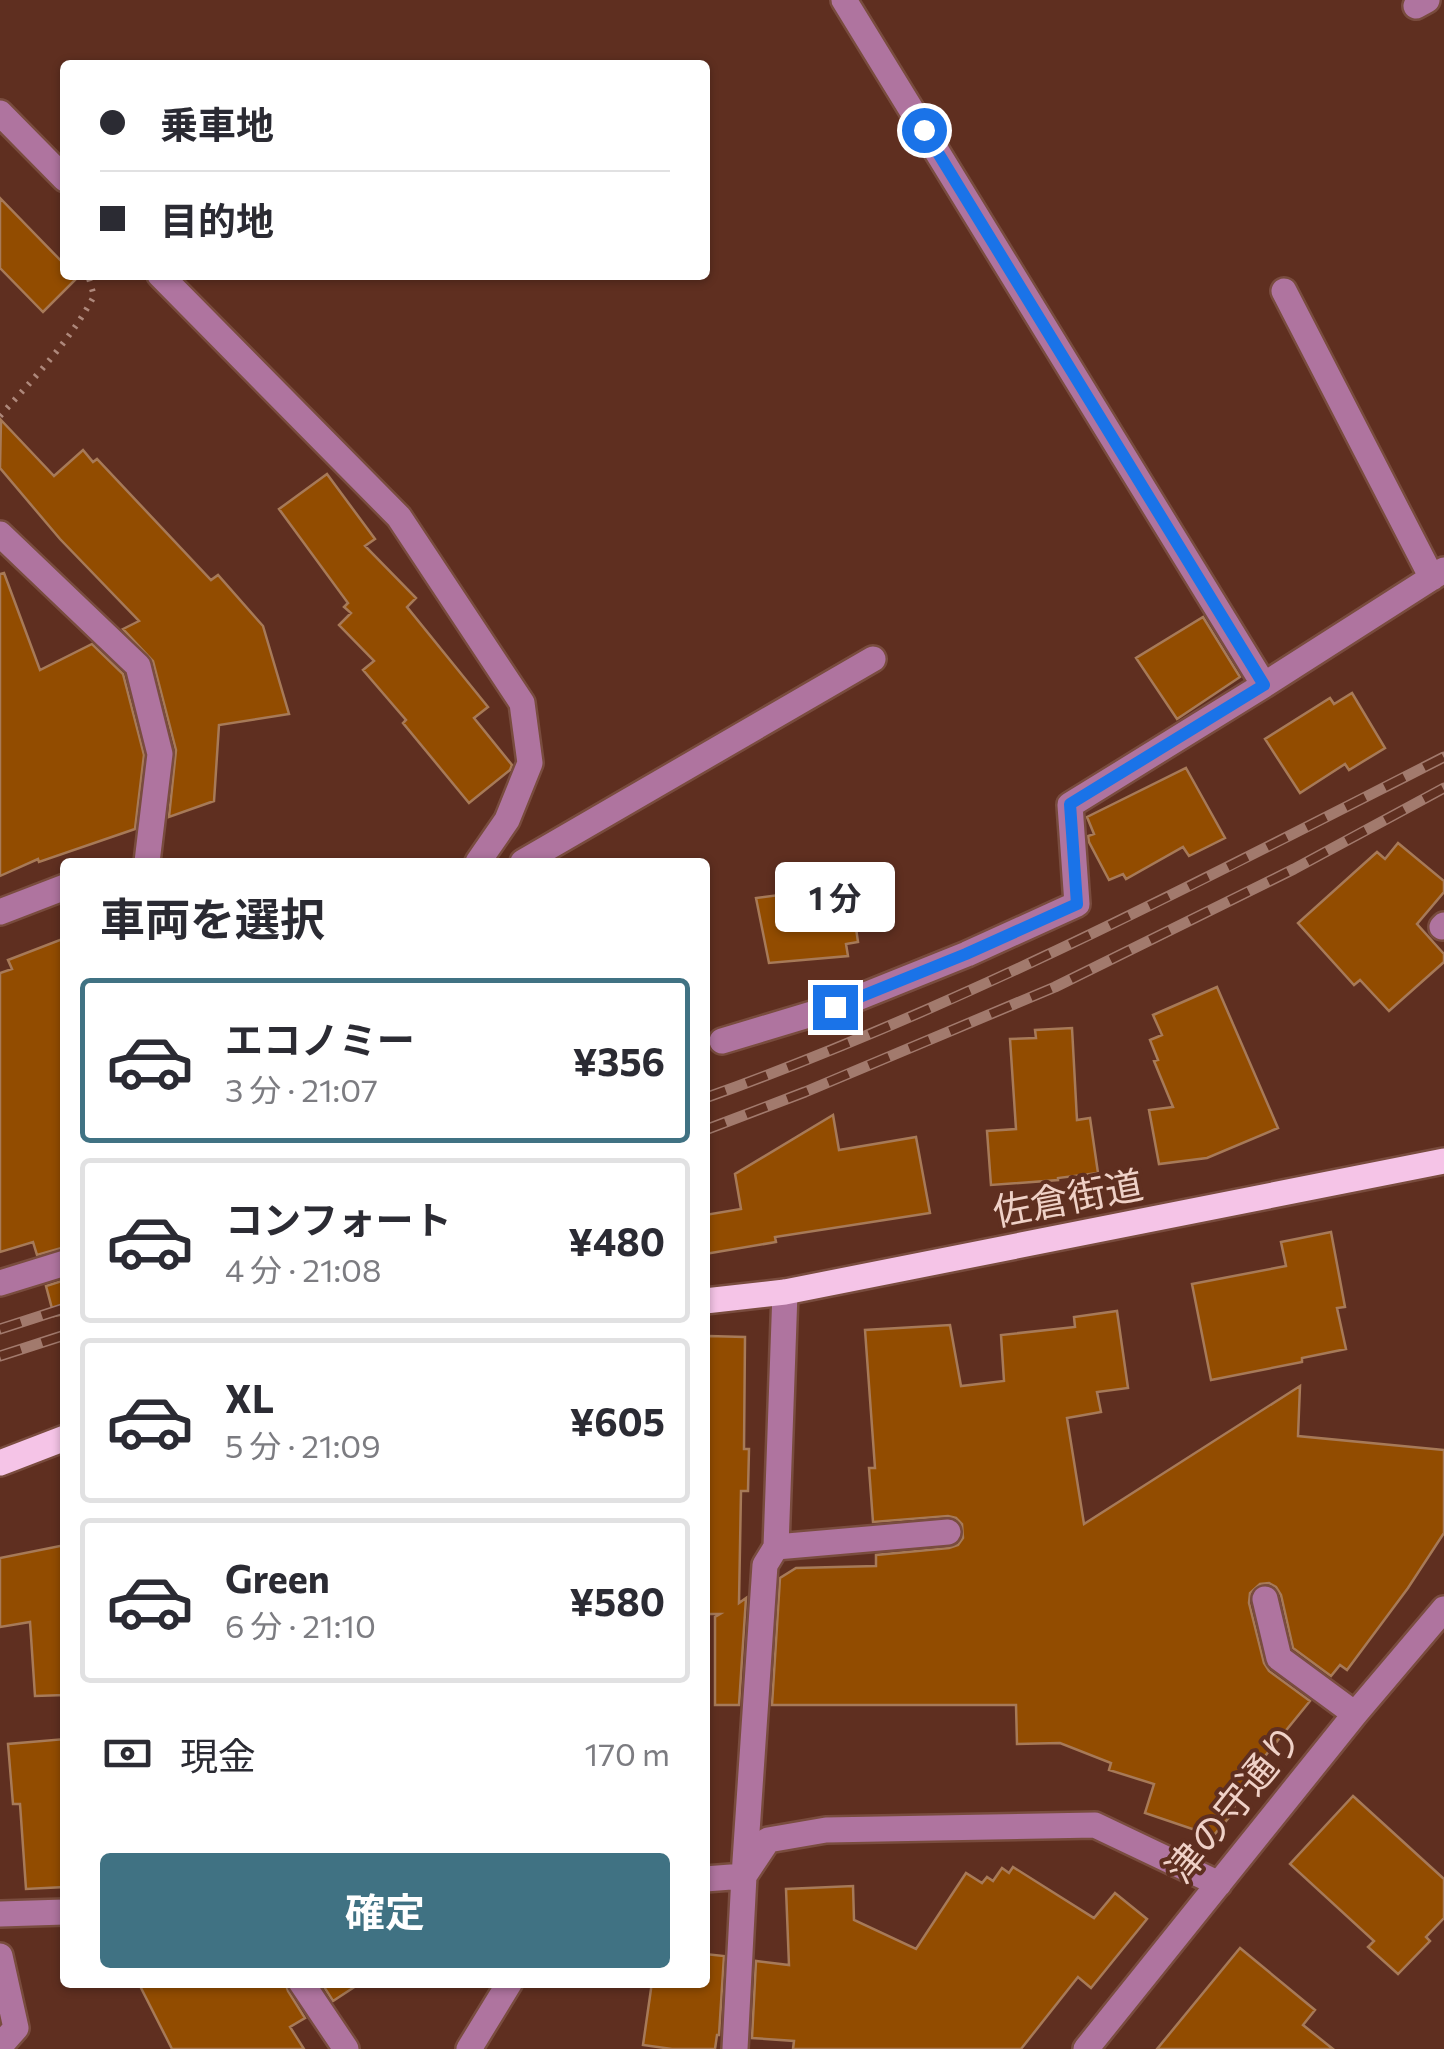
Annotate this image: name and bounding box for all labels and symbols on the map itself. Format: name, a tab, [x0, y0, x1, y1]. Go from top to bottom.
route start	[902, 108, 947, 153]
callout: 1 分	[775, 862, 895, 932]
route end	[813, 985, 858, 1030]
street label: 佐倉街道	[988, 1159, 1147, 1234]
street label: 津の守通り	[1154, 1714, 1310, 1891]

